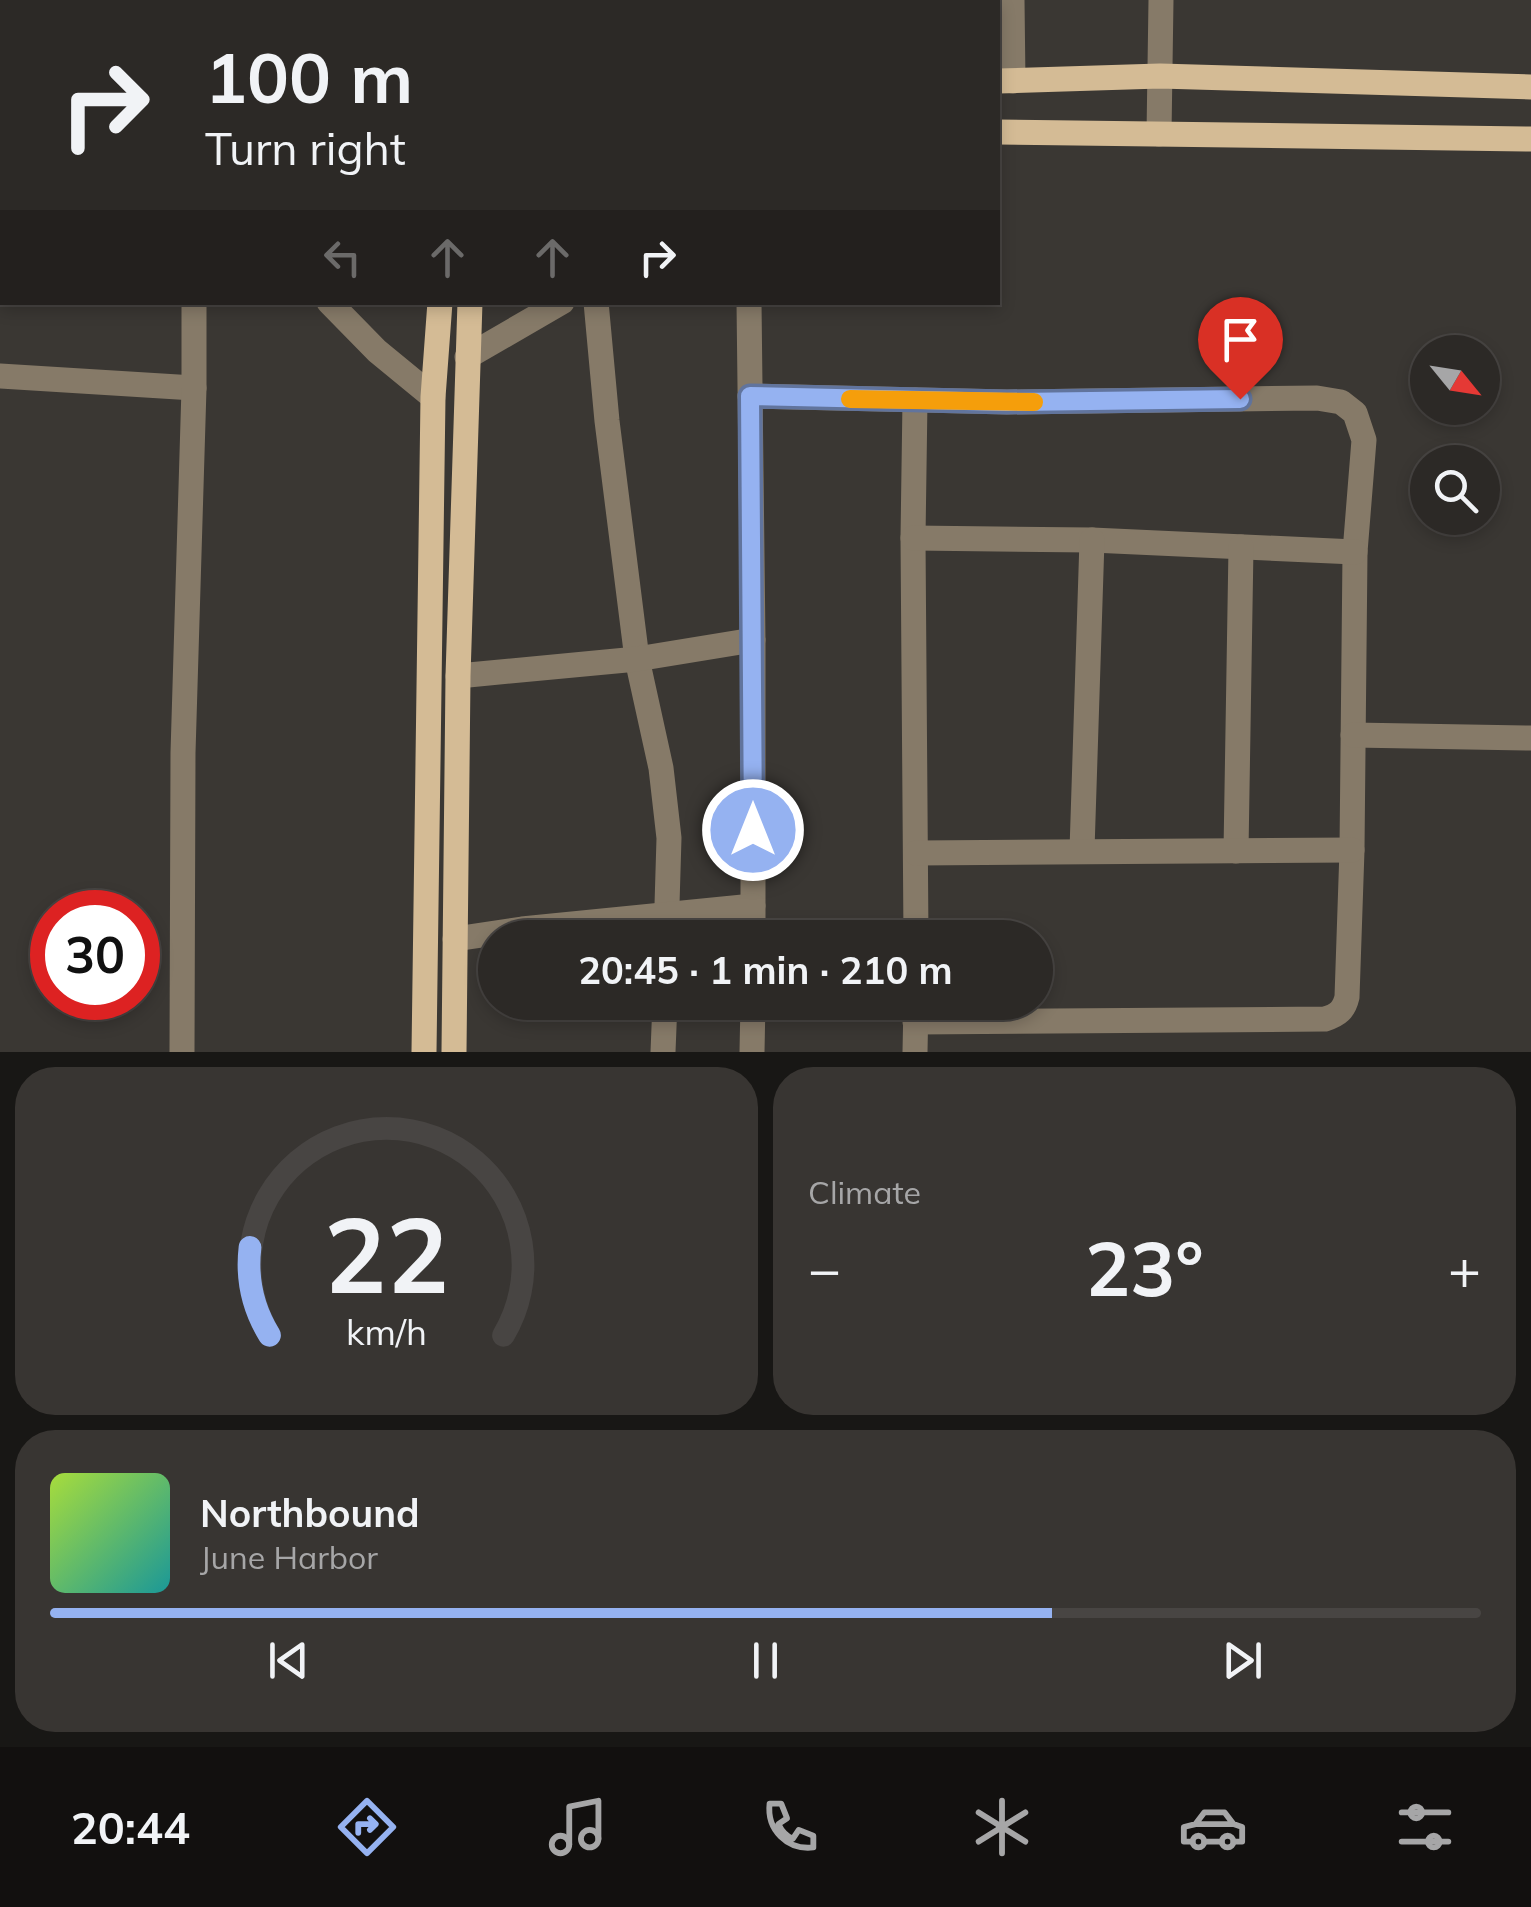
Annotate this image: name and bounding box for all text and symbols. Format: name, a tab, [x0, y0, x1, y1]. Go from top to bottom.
text: 100 m	[205, 33, 413, 121]
icon: right	[40, 40, 170, 170]
text: Turn right	[205, 120, 406, 176]
icon: left	[315, 230, 370, 285]
icon: ahead	[420, 230, 475, 285]
icon: ahead	[525, 230, 580, 285]
icon: right	[630, 230, 685, 285]
pin	[1198, 297, 1283, 400]
icon: arrive	[1213, 312, 1268, 367]
north arrow	[1410, 335, 1500, 425]
map controls	[1410, 335, 1500, 535]
button: search	[1410, 445, 1500, 535]
position arrow	[701, 778, 805, 882]
speed limit sign: 30	[30, 890, 160, 1020]
text: 20:45 · 1 min · 210 m	[578, 946, 953, 994]
text: Climate	[808, 1172, 921, 1212]
text: 22	[324, 1188, 449, 1319]
text: 23°	[1085, 1221, 1204, 1315]
text: −	[808, 1234, 841, 1303]
text: +	[1448, 1234, 1481, 1303]
text: km/h	[346, 1309, 427, 1354]
text: Northbound	[200, 1489, 420, 1537]
text: June Harbor	[200, 1537, 378, 1577]
icon: previous	[261, 1633, 316, 1688]
icon: pause	[738, 1633, 793, 1688]
icon: next	[1215, 1633, 1270, 1688]
icon: directions	[332, 1792, 402, 1862]
icon: music	[543, 1792, 613, 1862]
icon: phone	[755, 1792, 825, 1862]
icon: climate	[967, 1792, 1037, 1862]
icon: car	[1178, 1792, 1248, 1862]
icon: filters	[1390, 1792, 1460, 1862]
text: 20:44	[71, 1799, 190, 1855]

